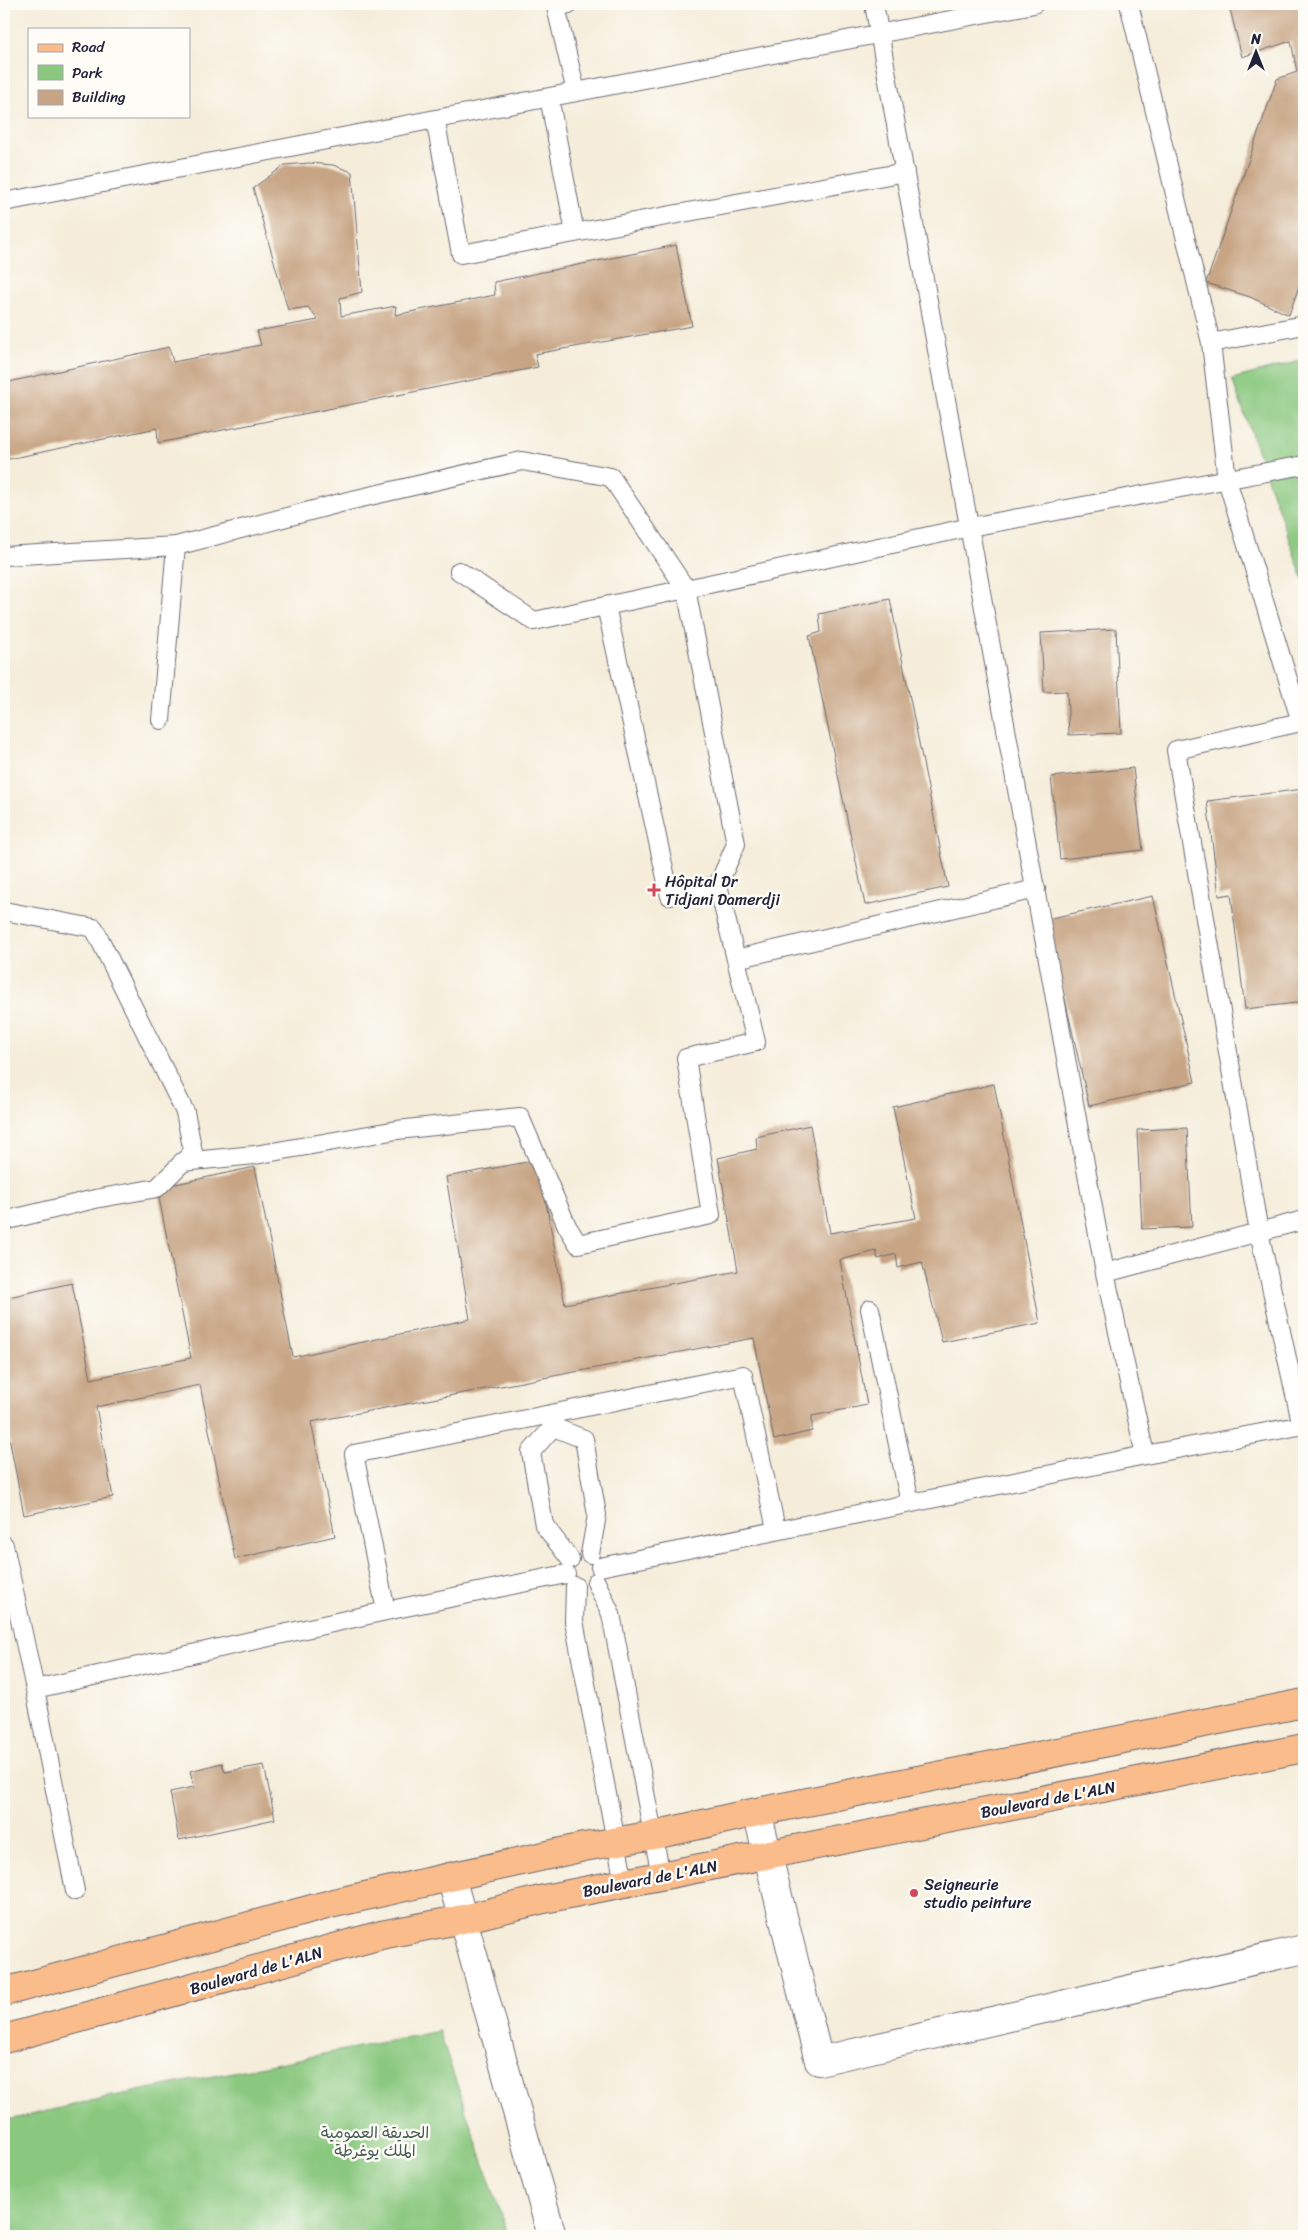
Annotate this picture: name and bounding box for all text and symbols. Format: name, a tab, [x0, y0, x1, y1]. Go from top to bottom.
text: N	[1250, 27, 1261, 52]
legend	[28, 28, 190, 118]
north arrow	[1230, 28, 1280, 78]
text: Road	[72, 34, 105, 60]
text: Park	[72, 60, 103, 86]
text: Building	[72, 84, 126, 110]
place label: Hôpital Dr Tidjani Damerdji	[665, 867, 781, 914]
marker: Hôpital Dr Tidjani Damerdji	[647, 883, 661, 897]
street label: Boulevard de L'ALN	[978, 1772, 1118, 1827]
street label: Boulevard de L'ALN	[580, 1851, 720, 1906]
place label: Seigneurie studio peinture	[923, 1870, 1031, 1917]
marker: Seigneurie studio peinture	[908, 1887, 920, 1899]
street label: Boulevard de L'ALN	[186, 1938, 326, 2003]
park label: الحديقة العمومية الملك يوغرطة	[321, 2118, 429, 2165]

